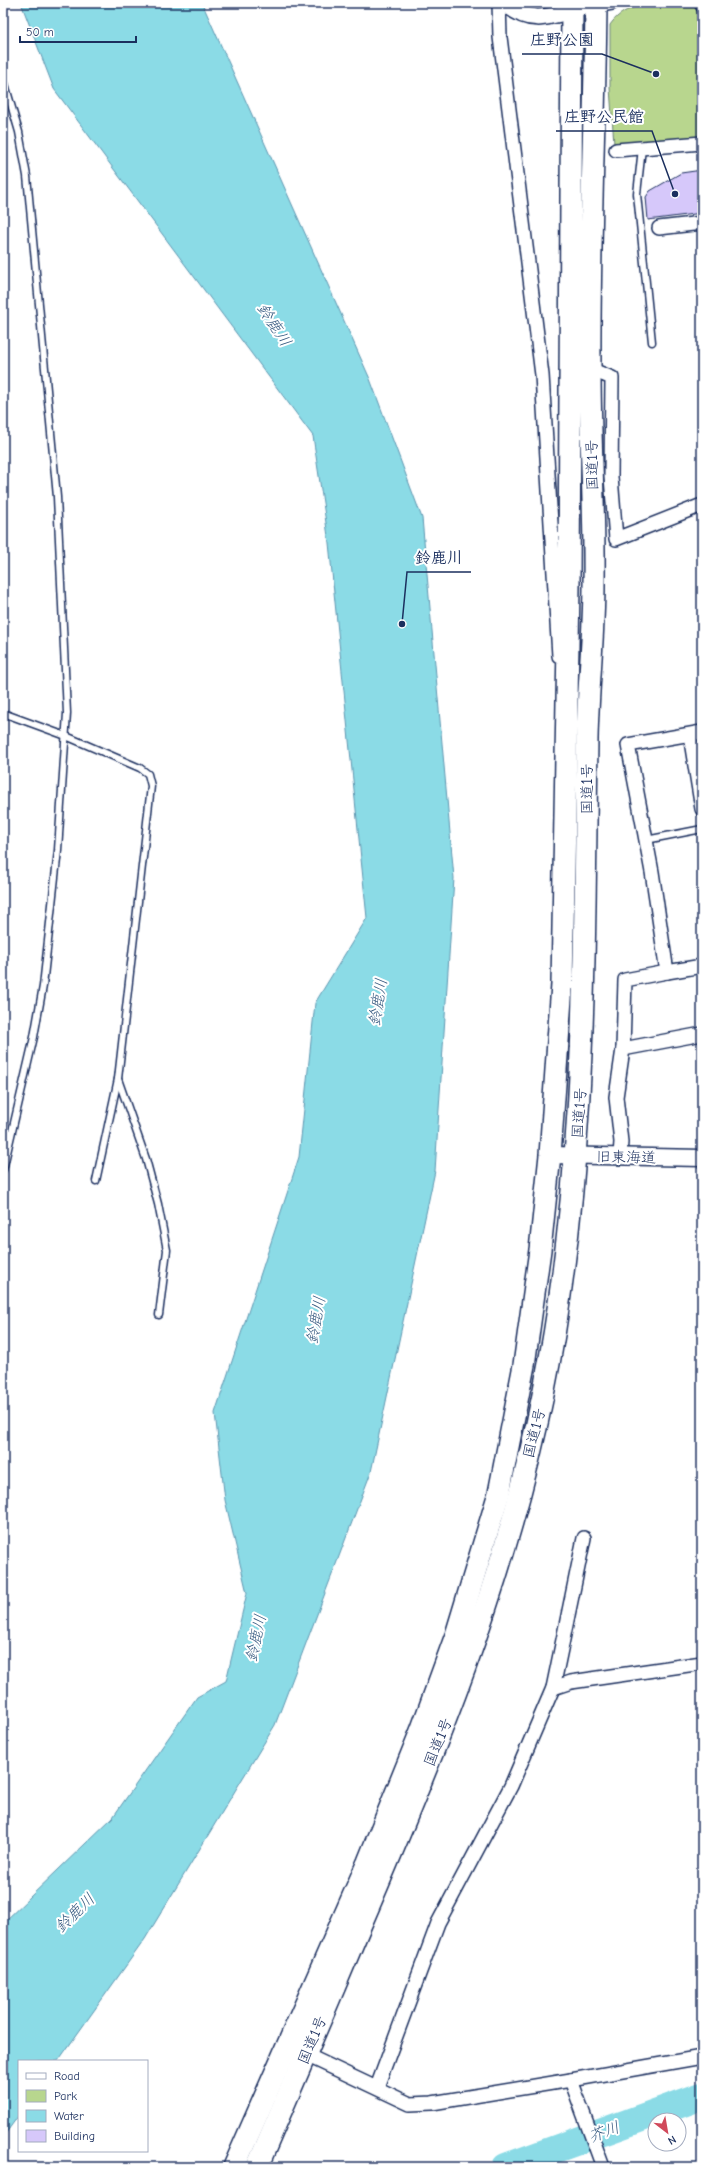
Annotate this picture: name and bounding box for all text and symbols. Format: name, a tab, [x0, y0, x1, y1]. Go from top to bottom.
scale bar	[20, 18, 136, 44]
text: 50 m	[26, 25, 54, 39]
callout: 庄野公園	[522, 26, 602, 54]
text: 庄野公園	[530, 31, 594, 49]
callout: 庄野公民館	[556, 103, 652, 131]
text: 庄野公民館	[564, 108, 644, 126]
water label: 鈴鹿川	[253, 300, 295, 350]
street label: 国道1号	[583, 439, 601, 491]
callout: 鈴鹿川	[407, 544, 471, 572]
text: 鈴鹿川	[415, 549, 463, 567]
street label: 国道1号	[578, 764, 596, 814]
water label: 鈴鹿川	[365, 977, 391, 1027]
street label: 国道1号	[568, 1087, 590, 1139]
street label: 旧東海道	[596, 1147, 656, 1167]
water label: 鈴鹿川	[303, 1295, 329, 1345]
street label: 国道1号	[519, 1406, 549, 1460]
water label: 鈴鹿川	[242, 1613, 270, 1663]
street label: 国道1号	[420, 1715, 456, 1769]
water label: 鈴鹿川	[51, 1890, 99, 1936]
street label: 国道1号	[294, 2013, 330, 2067]
legend	[18, 2060, 148, 2152]
text: Road	[54, 2069, 80, 2083]
text: Park	[54, 2089, 77, 2103]
text: Water	[54, 2109, 84, 2123]
north arrow	[647, 2112, 687, 2152]
water label: 芥川	[586, 2118, 622, 2146]
text: Building	[54, 2129, 95, 2143]
text: N	[665, 2133, 678, 2148]

